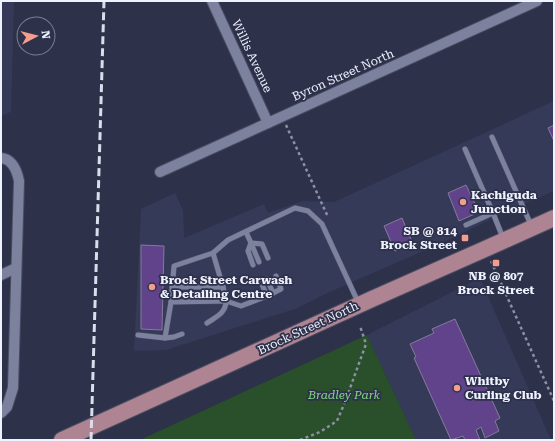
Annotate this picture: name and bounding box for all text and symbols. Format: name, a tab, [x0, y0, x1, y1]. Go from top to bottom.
north arrow	[16, 16, 56, 56]
street label: Willis Avenue	[229, 17, 275, 95]
text: N	[38, 30, 52, 40]
street label: Byron Street North	[290, 46, 396, 104]
place label: Kachiguda Junction	[471, 188, 537, 216]
marker: Kachiguda Junction	[458, 197, 468, 207]
place label: SB @ 814 Brock Street	[380, 224, 457, 252]
marker: SB @ 814 Brock Street	[460, 233, 470, 243]
marker: NB @ 807 Brock Street	[491, 258, 501, 268]
place label: NB @ 807 Brock Street	[458, 269, 535, 297]
place label: Brock Street Carwash & Detailing Centre	[160, 273, 292, 301]
marker: Brock Street Carwash & Detailing Centre	[147, 282, 157, 292]
street label: Brock Street North	[256, 298, 361, 357]
place label: Whitby Curling Club	[465, 374, 542, 402]
marker: Whitby Curling Club	[452, 383, 462, 393]
park label: Bradley Park	[307, 388, 380, 402]

